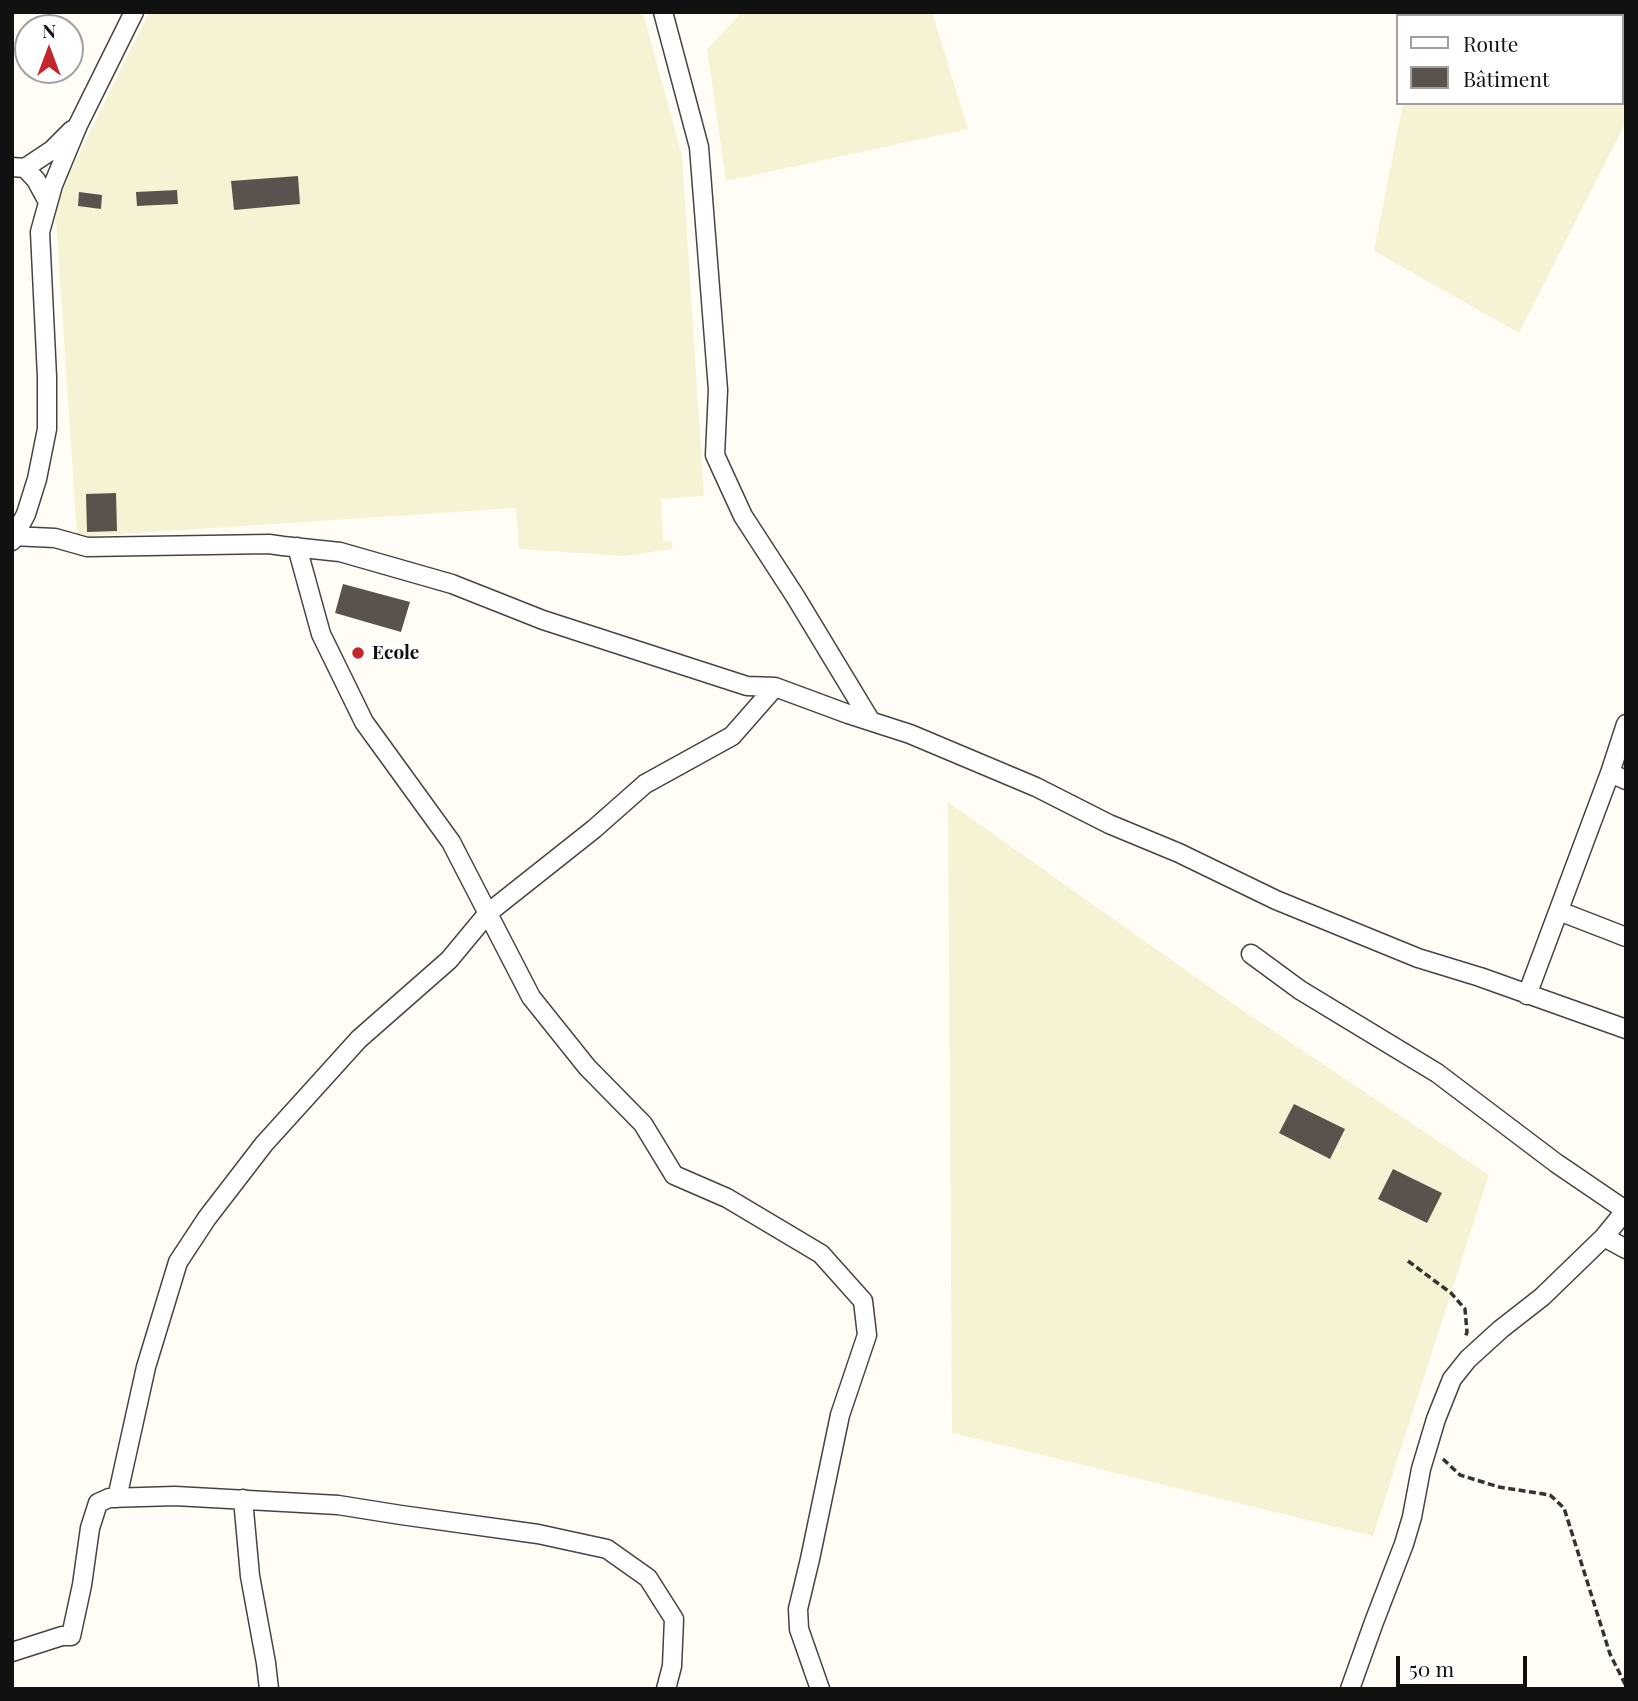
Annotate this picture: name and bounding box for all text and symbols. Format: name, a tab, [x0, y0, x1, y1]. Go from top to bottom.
north arrow	[14, 14, 84, 84]
legend	[1396, 14, 1624, 105]
text: N	[42, 17, 56, 43]
text: Route	[1463, 29, 1518, 57]
text: Bâtiment	[1463, 64, 1549, 92]
place label: Ecole	[372, 642, 419, 664]
marker: Ecole	[350, 645, 366, 661]
scale bar	[1400, 1642, 1531, 1686]
text: 50 m	[1409, 1654, 1454, 1682]

